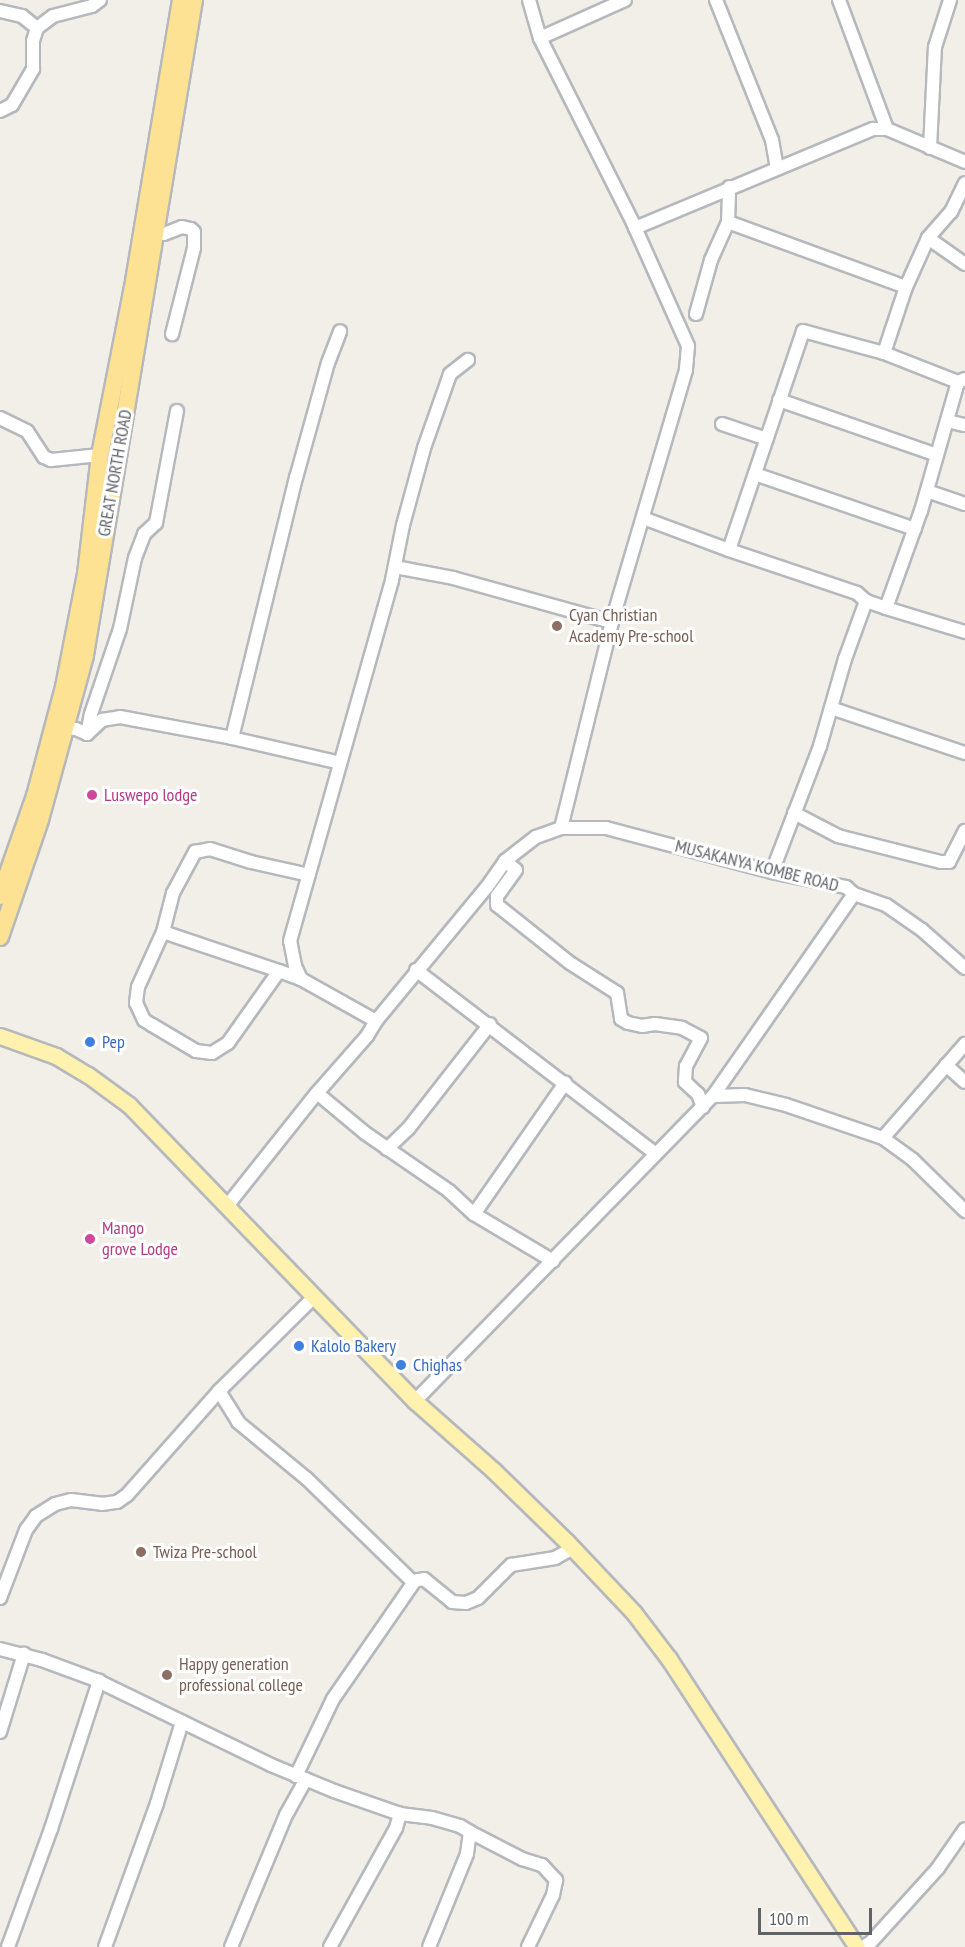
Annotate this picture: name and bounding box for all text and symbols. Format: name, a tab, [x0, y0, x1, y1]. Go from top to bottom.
street label: GREAT NORTH ROAD	[93, 408, 137, 538]
place label: Cyan Christian Academy Pre-school	[569, 605, 694, 648]
marker: Cyan Christian Academy Pre-school	[550, 619, 564, 633]
place label: Luswepo lodge	[104, 784, 197, 806]
marker: Luswepo lodge	[85, 788, 99, 802]
street label: MUSAKANYA KOMBE ROAD	[673, 835, 841, 897]
place label: Pep	[102, 1031, 125, 1053]
marker: Pep	[83, 1035, 97, 1049]
place label: Mango grove Lodge	[102, 1218, 178, 1260]
marker: Mango grove Lodge	[83, 1232, 97, 1246]
place label: Kalolo Bakery	[311, 1335, 396, 1357]
marker: Kalolo Bakery	[292, 1339, 306, 1353]
place label: Chighas	[413, 1354, 462, 1376]
marker: Chighas	[394, 1358, 408, 1372]
place label: Twiza Pre-school	[153, 1541, 257, 1563]
marker: Twiza Pre-school	[134, 1545, 148, 1559]
place label: Happy generation professional college	[179, 1654, 303, 1696]
marker: Happy generation professional college	[160, 1668, 174, 1682]
scale bar	[761, 1896, 875, 1934]
text: 100 m	[769, 1907, 809, 1930]

